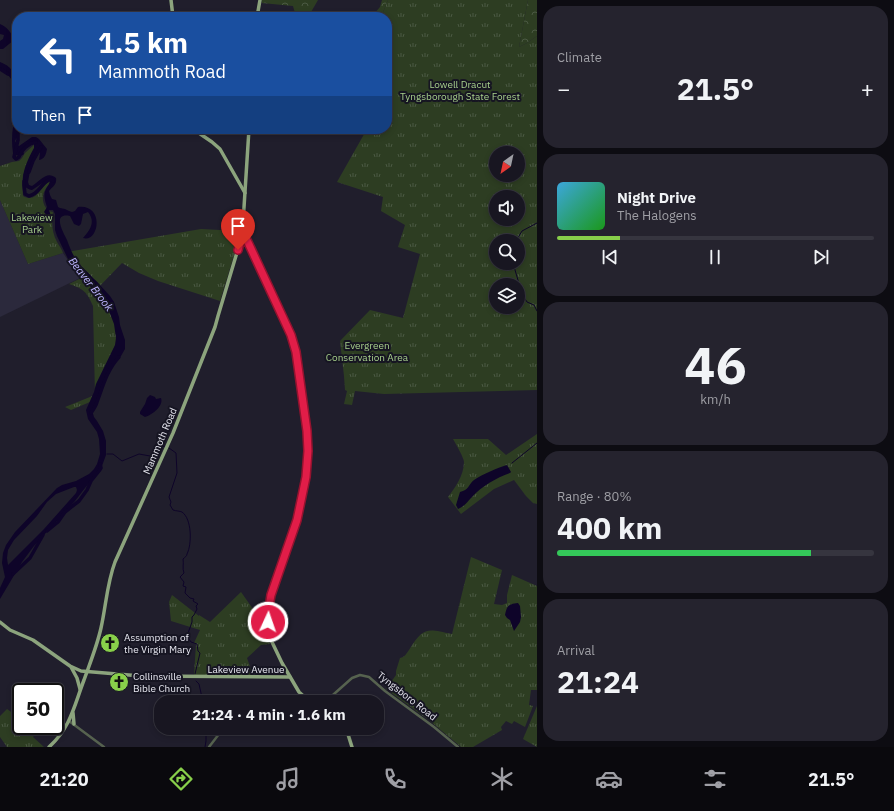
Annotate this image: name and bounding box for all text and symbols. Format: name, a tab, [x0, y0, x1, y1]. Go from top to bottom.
text: 1.5 km	[98, 24, 188, 61]
icon: left	[32, 28, 84, 80]
text: Climate	[557, 49, 602, 66]
text: Mammoth Road	[98, 60, 226, 83]
text: 21.5°	[677, 69, 754, 108]
text: −	[557, 74, 570, 103]
text: +	[861, 74, 874, 103]
park label: Lowell Dracut Tyngsborough State Forest	[400, 78, 521, 103]
icon: arrive	[74, 104, 96, 126]
text: Then	[32, 106, 66, 125]
north arrow	[489, 146, 525, 182]
map controls	[489, 146, 525, 314]
text: Night Drive	[617, 188, 696, 207]
button: sound	[489, 190, 525, 226]
text: The Halogens	[617, 207, 697, 224]
pin	[221, 209, 255, 250]
park label: Lakeview Park	[11, 211, 53, 236]
icon: arrive	[227, 215, 249, 237]
button: search	[489, 234, 525, 270]
icon: previous	[599, 246, 621, 268]
icon: pause	[704, 246, 726, 268]
icon: next	[810, 246, 832, 268]
water label: Beaver Brook	[66, 254, 117, 314]
button: layers	[489, 278, 525, 314]
text: 46	[684, 331, 747, 398]
park label: Evergreen Conservation Area	[326, 339, 409, 364]
text: km/h	[700, 391, 731, 408]
street label: Mammoth Road	[140, 406, 180, 476]
text: Range · 80%	[557, 488, 631, 505]
text: 400 km	[557, 508, 662, 547]
position arrow	[247, 601, 289, 643]
place label: Assumption of the Virgin Mary	[124, 631, 191, 656]
church icon: Assumption of the Virgin Mary	[99, 632, 121, 654]
text: Arrival	[557, 642, 595, 659]
text: 21:24	[557, 662, 639, 701]
street label: Lakeview Avenue	[207, 663, 285, 676]
street label: Tyngsboro Road	[375, 669, 439, 723]
place label: Collinsville Bible Church	[133, 670, 190, 695]
church icon: Collinsville Bible Church	[108, 671, 130, 693]
speed limit sign: 50	[12, 683, 64, 735]
text: 21:24 · 4 min · 1.6 km	[192, 705, 346, 724]
icon: directions	[167, 765, 195, 793]
icon: music	[274, 765, 302, 793]
icon: phone	[381, 765, 409, 793]
icon: climate	[488, 765, 516, 793]
icon: car	[595, 765, 623, 793]
icon: filters	[701, 765, 729, 793]
text: 21:20	[39, 768, 89, 791]
text: 21.5°	[808, 768, 855, 791]

